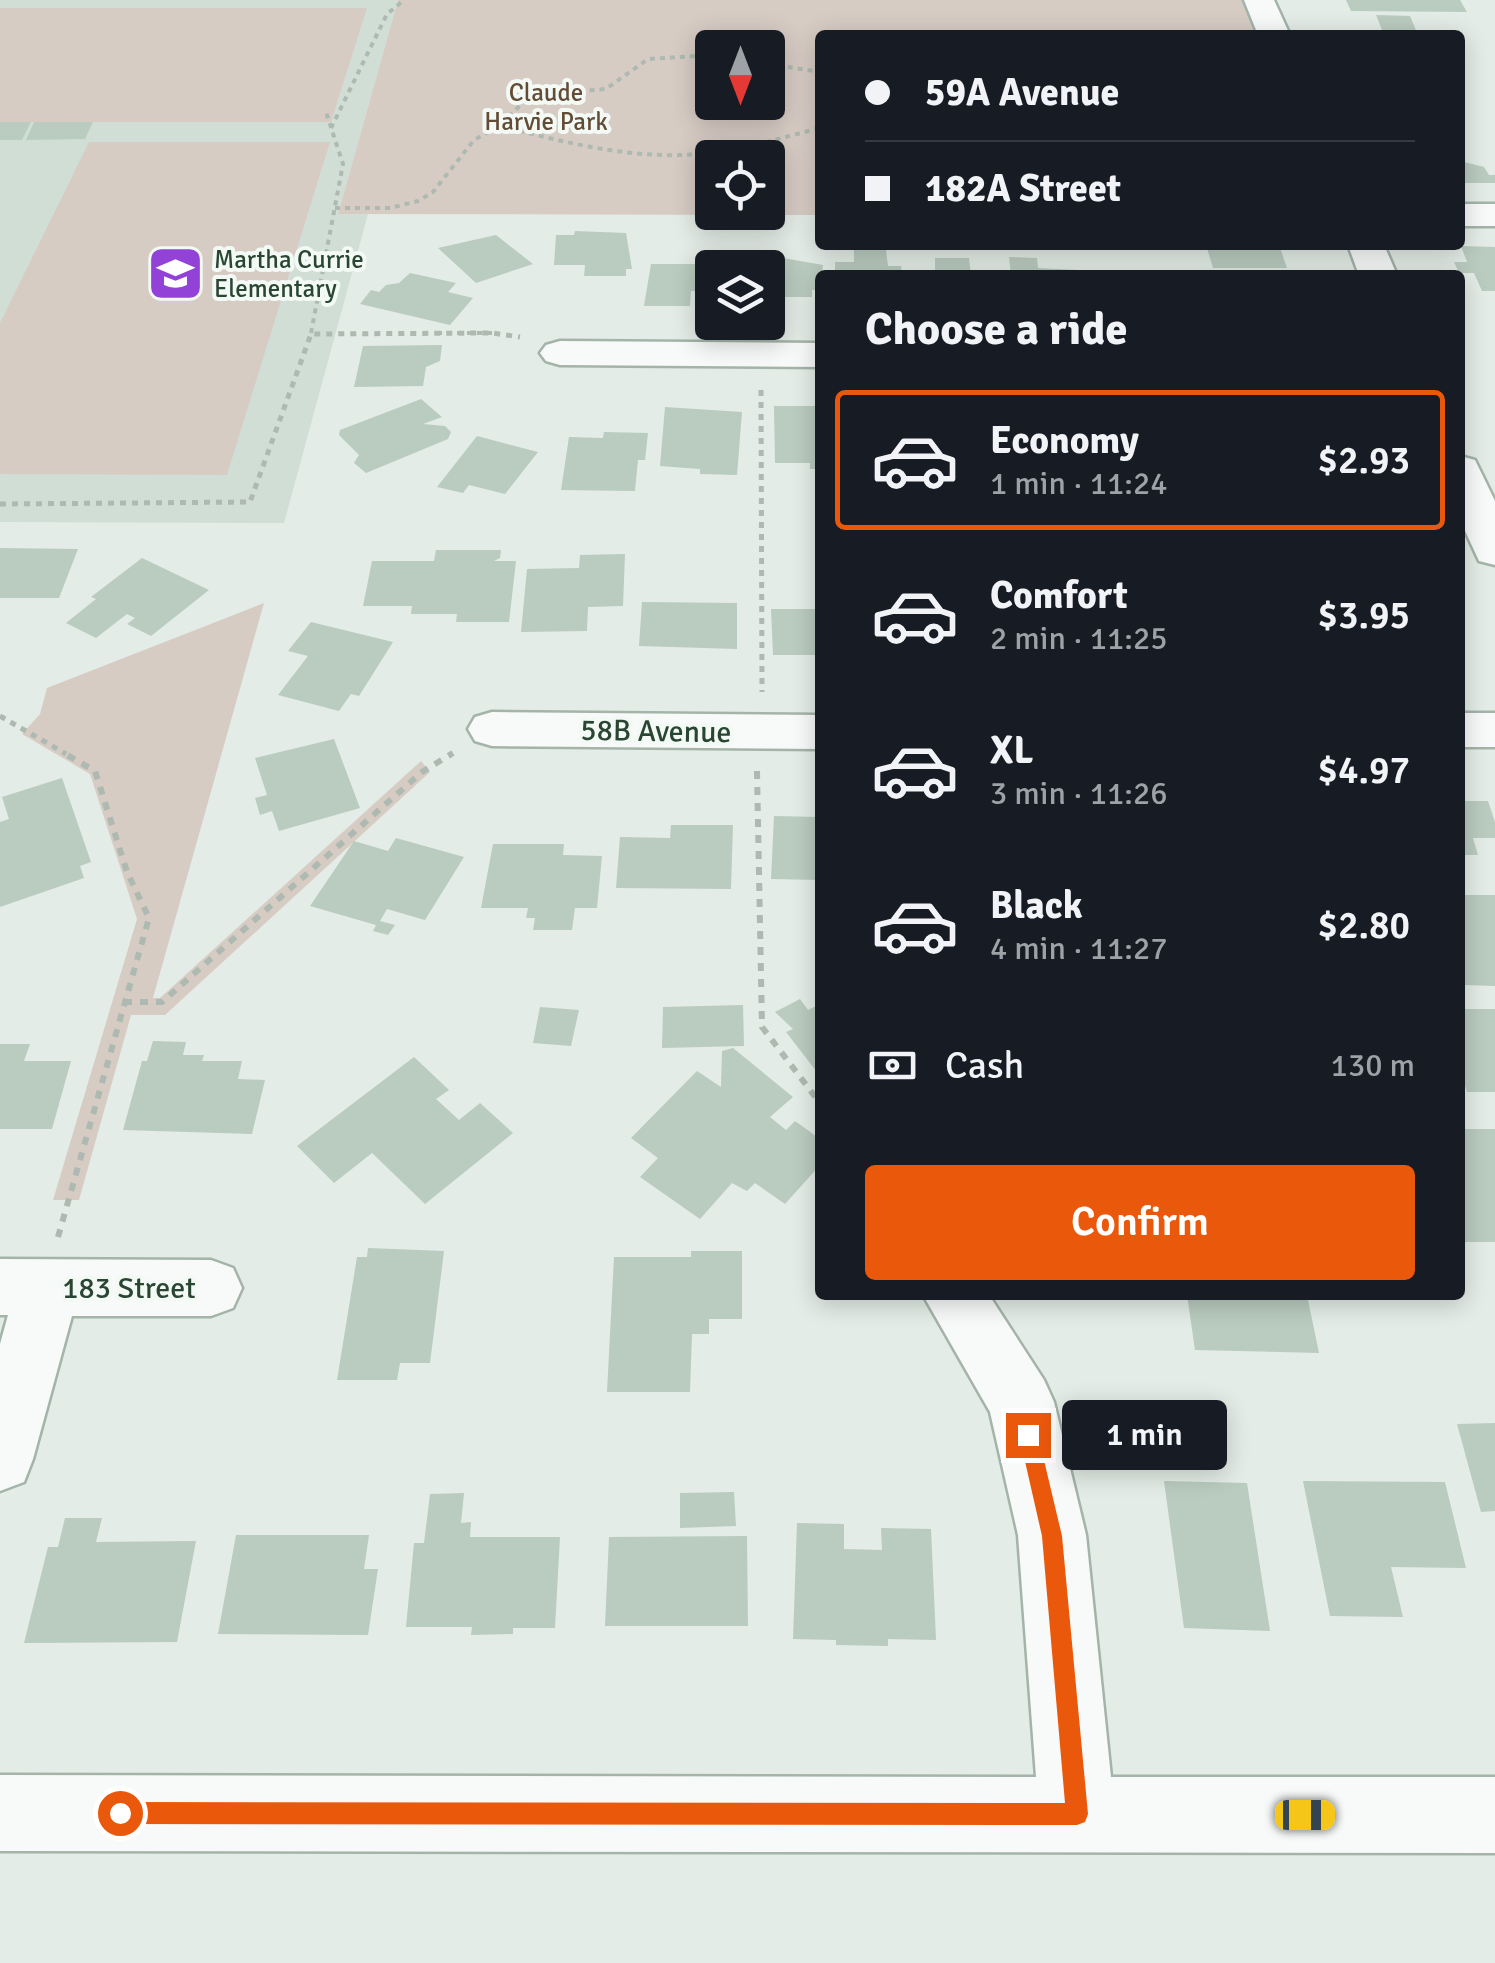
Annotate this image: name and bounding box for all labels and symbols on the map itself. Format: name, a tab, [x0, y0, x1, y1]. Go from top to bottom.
north arrow	[695, 30, 785, 120]
park label: Claude Harvie Park	[484, 77, 608, 137]
school or university icon: Martha Currie Elementary	[145, 243, 205, 303]
place label: Martha Currie Elementary	[214, 244, 364, 304]
street label: 58B Avenue	[580, 712, 732, 751]
street label: 183 Street	[62, 1270, 196, 1307]
callout: 1 min	[1063, 1400, 1228, 1470]
route end	[1006, 1413, 1051, 1458]
route start	[98, 1791, 143, 1836]
car	[1275, 1800, 1335, 1830]

